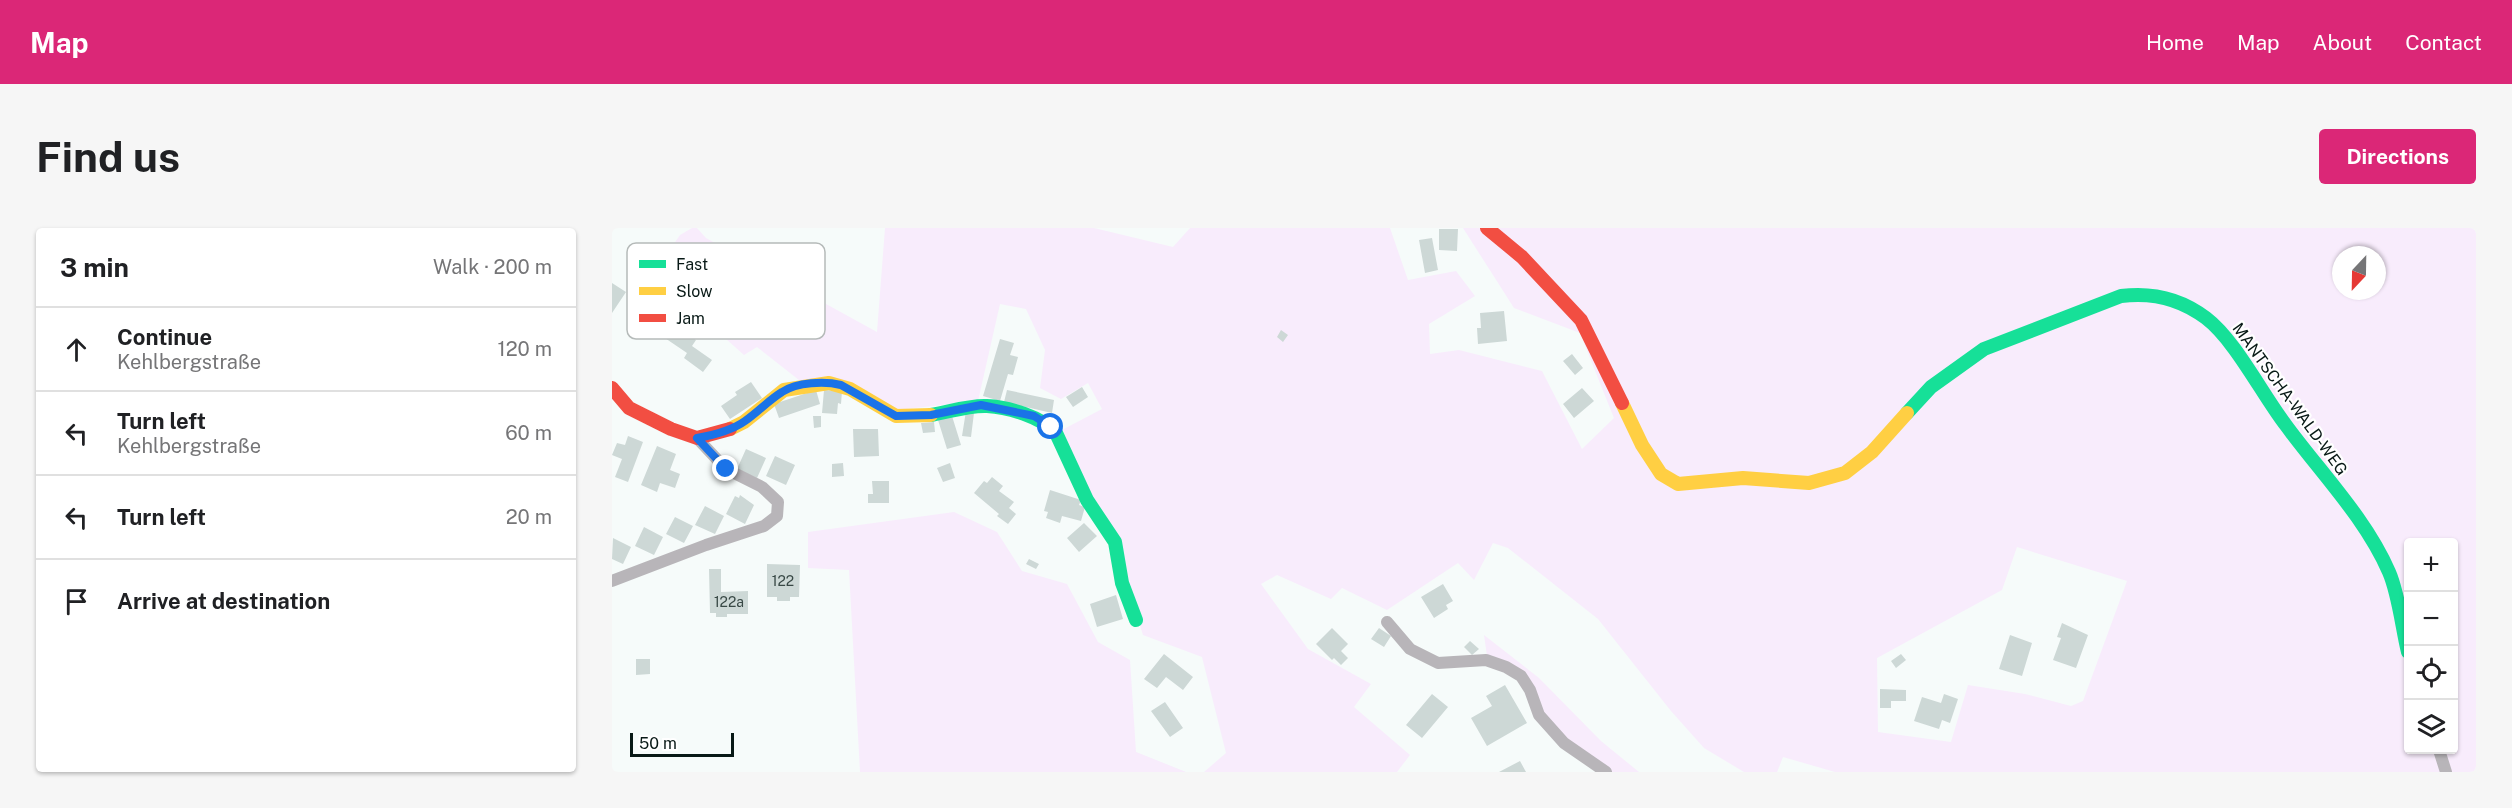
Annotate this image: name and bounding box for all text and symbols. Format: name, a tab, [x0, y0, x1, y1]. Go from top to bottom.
text: Map	[30, 26, 89, 59]
text: Home	[2146, 30, 2204, 55]
text: Map	[2237, 30, 2280, 55]
text: About	[2313, 30, 2372, 55]
text: Contact	[2405, 30, 2482, 55]
button: Directions	[2319, 129, 2476, 184]
text: Find us	[36, 132, 180, 181]
legend	[627, 243, 825, 339]
north arrow	[2332, 246, 2386, 300]
text: 3 min	[60, 252, 129, 283]
text: Walk · 200 m	[433, 255, 552, 279]
text: Fast	[676, 255, 708, 274]
text: Slow	[676, 282, 713, 301]
text: Jam	[676, 309, 705, 328]
street label: MANTSCHA-WALD-WEG	[2228, 319, 2352, 479]
text: Continue	[117, 324, 212, 350]
icon: ahead	[60, 333, 93, 366]
text: 120 m	[498, 337, 552, 361]
text: Kehlbergstraße	[117, 350, 261, 374]
text: Turn left	[117, 408, 206, 434]
route start	[1037, 413, 1063, 439]
icon: left	[60, 417, 93, 450]
text: 60 m	[505, 421, 552, 445]
text: Kehlbergstraße	[117, 434, 261, 458]
route end	[712, 455, 738, 481]
icon: left	[60, 501, 93, 534]
text: Turn left	[117, 504, 206, 530]
text: 20 m	[506, 505, 552, 529]
map controls	[2404, 538, 2458, 754]
button: +	[2404, 538, 2458, 592]
house number: 122	[772, 573, 794, 589]
icon: arrive	[60, 585, 93, 618]
text: Arrive at destination	[117, 588, 330, 614]
button: −	[2404, 592, 2458, 646]
house number: 122a	[714, 594, 744, 610]
button: locate	[2404, 646, 2458, 700]
button: layers	[2404, 700, 2458, 754]
scale bar	[630, 730, 734, 758]
text: 50 m	[639, 734, 677, 753]

